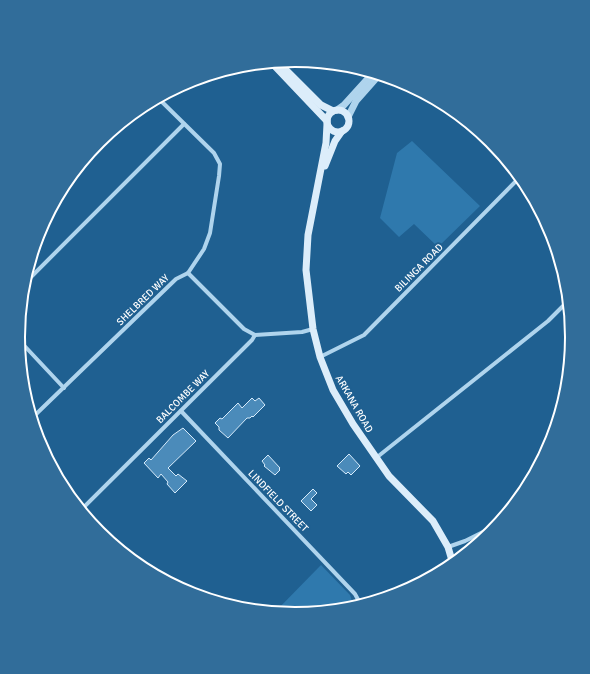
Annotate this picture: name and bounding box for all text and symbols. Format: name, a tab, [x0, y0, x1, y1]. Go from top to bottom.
street label: BILINGA ROAD	[392, 241, 446, 295]
street label: SHELBRED WAY	[114, 272, 172, 328]
street label: BALCOMBE WAY	[154, 368, 212, 426]
street label: ARKANA ROAD	[333, 373, 375, 435]
street label: LINDFIELD STREET	[245, 468, 311, 534]

